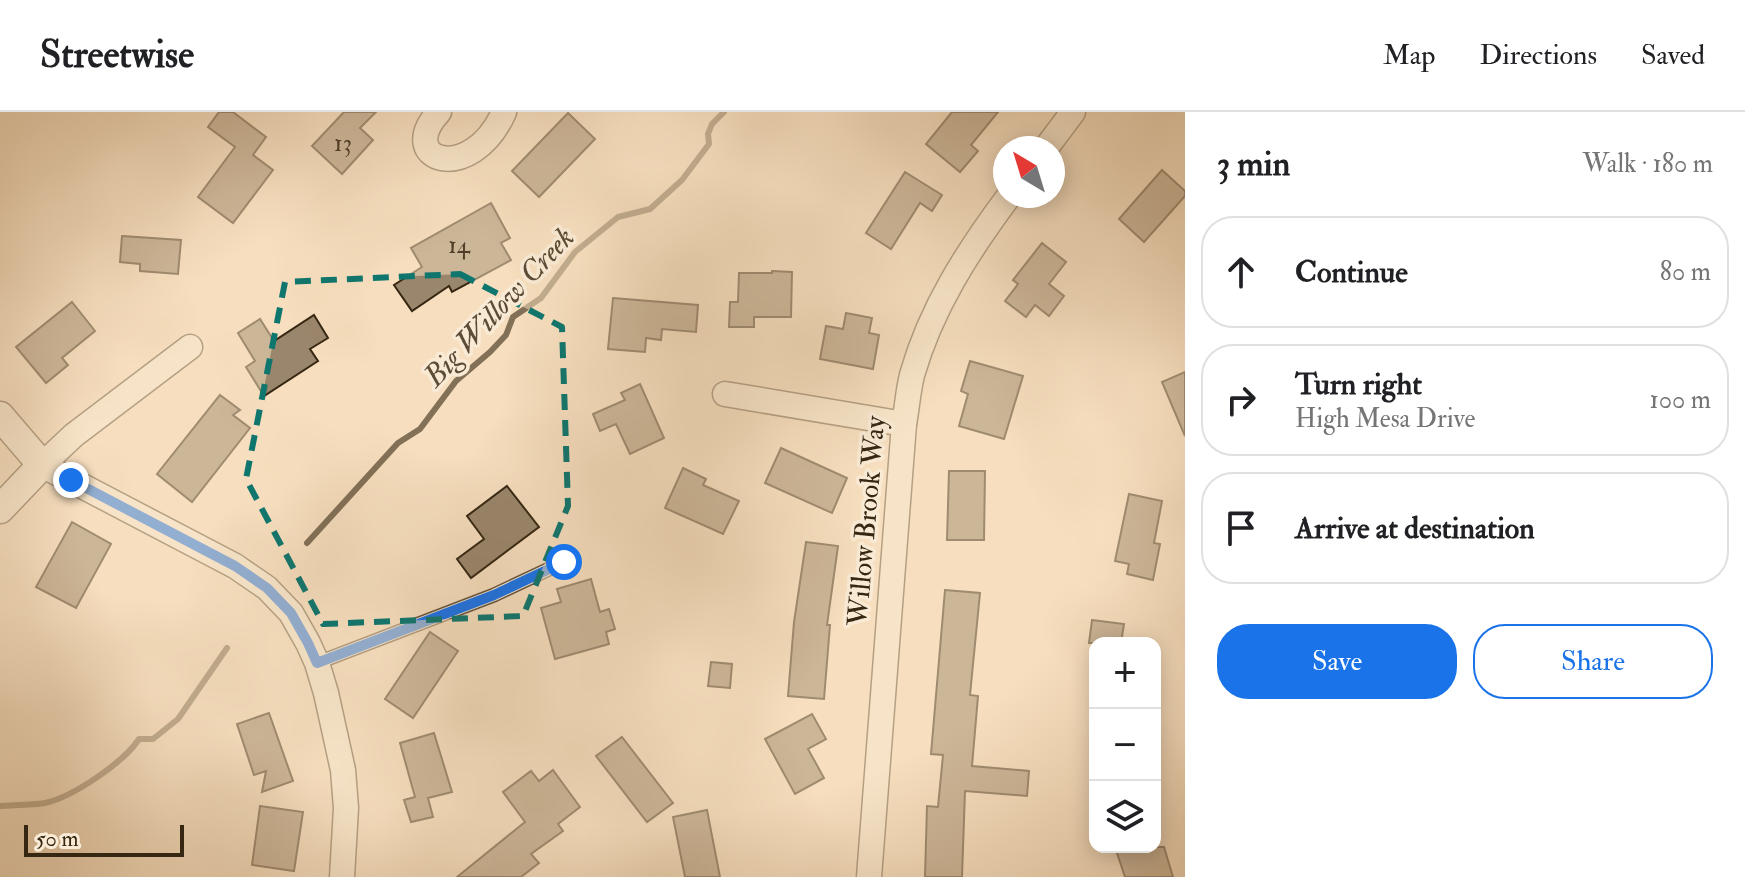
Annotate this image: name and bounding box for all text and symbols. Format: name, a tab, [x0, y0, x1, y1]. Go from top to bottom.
text: Streetwise	[40, 31, 194, 79]
text: Map	[1383, 38, 1436, 73]
text: Directions	[1480, 38, 1597, 73]
text: Saved	[1641, 38, 1705, 73]
house number: 13	[334, 128, 352, 159]
north arrow	[993, 136, 1065, 208]
text: 3 min	[1217, 143, 1290, 186]
text: Walk · 180 m	[1583, 148, 1713, 180]
water label: Big Willow Creek	[414, 220, 582, 396]
house number: 14	[448, 230, 471, 261]
icon: ahead	[1219, 250, 1263, 294]
text: Continue	[1295, 254, 1408, 291]
text: 80 m	[1660, 256, 1711, 288]
text: Turn right	[1295, 366, 1422, 403]
icon: right	[1219, 378, 1263, 422]
text: 100 m	[1650, 384, 1711, 416]
text: High Mesa Drive	[1295, 403, 1475, 435]
street label: Willow Brook Way	[840, 414, 894, 629]
route end	[53, 462, 89, 498]
icon: arrive	[1219, 506, 1263, 550]
text: Arrive at destination	[1295, 510, 1535, 547]
route start	[546, 544, 582, 580]
button: Save	[1217, 624, 1457, 699]
button: Share	[1473, 624, 1713, 699]
map controls	[1089, 637, 1161, 853]
button: +	[1089, 637, 1161, 709]
button: −	[1089, 709, 1161, 781]
button: layers	[1089, 781, 1161, 853]
scale bar	[24, 821, 184, 857]
text: 50 m	[36, 825, 78, 853]

